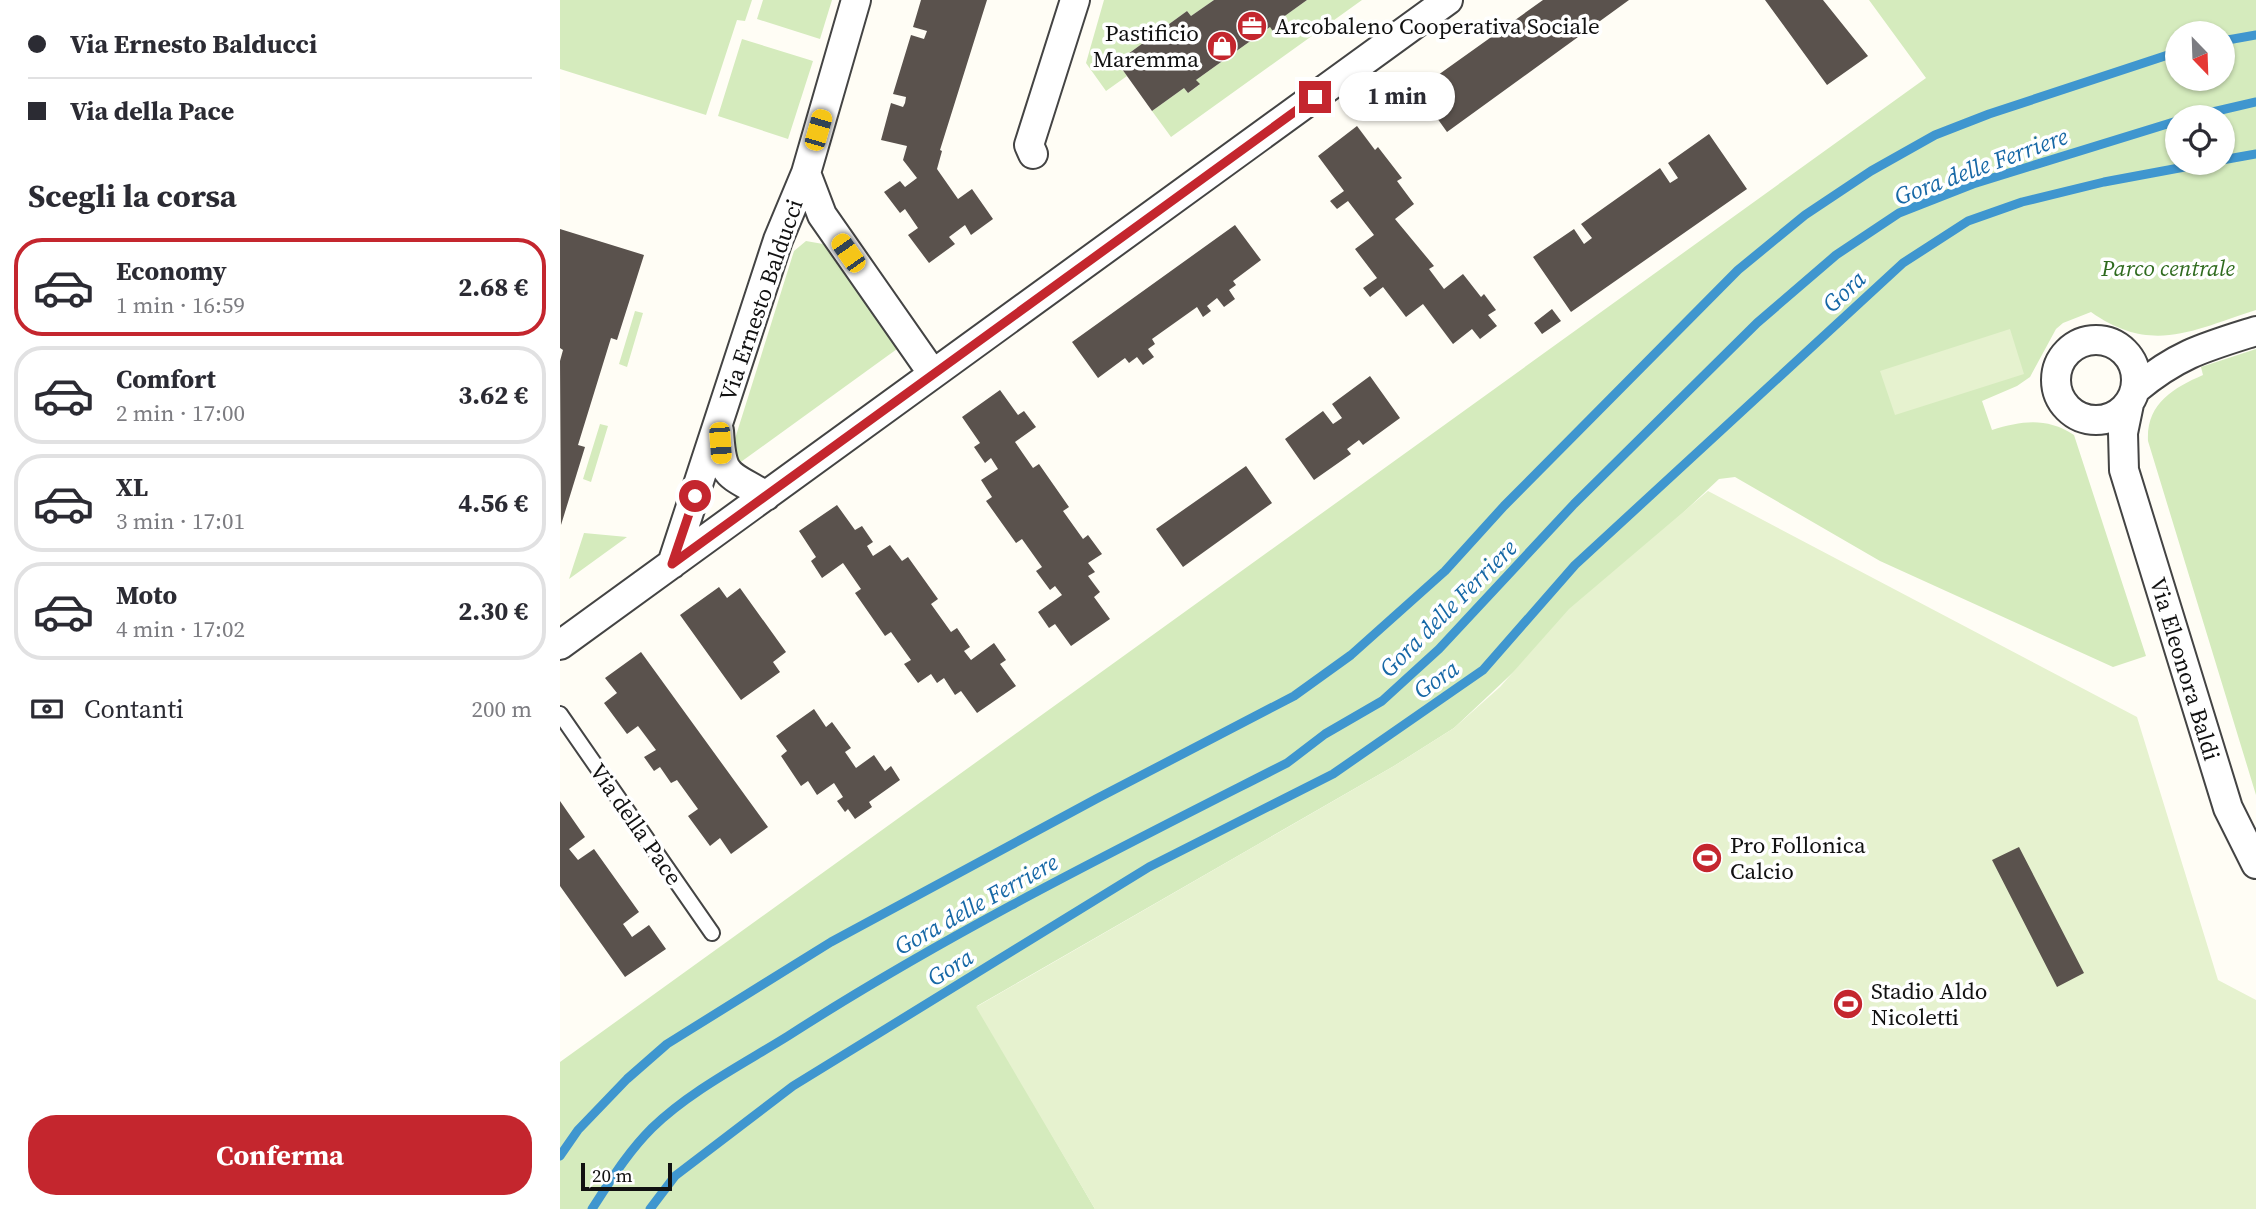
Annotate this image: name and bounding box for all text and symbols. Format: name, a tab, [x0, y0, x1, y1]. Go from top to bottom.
office icon: Arcobaleno Cooperativa Sociale	[1235, 9, 1269, 43]
place label: Arcobaleno Cooperativa Sociale	[1275, 10, 1600, 42]
place label: Pastificio Maremma	[1093, 17, 1199, 75]
north arrow	[2165, 21, 2235, 91]
map controls	[2165, 21, 2235, 175]
text: Via Ernesto Balducci	[70, 26, 317, 62]
shop icon: Pastificio Maremma	[1205, 29, 1239, 63]
callout: 1 min	[1340, 72, 1455, 122]
text: 1 min	[1367, 80, 1427, 112]
route end	[1299, 81, 1331, 113]
text: Via della Pace	[70, 93, 234, 129]
button: locate	[2165, 105, 2235, 175]
car	[803, 107, 834, 153]
water label: Gora delle Ferriere	[1890, 119, 2072, 213]
text: Scegli la corsa	[28, 174, 237, 218]
street label: Via Ernesto Balducci	[711, 195, 811, 405]
car	[828, 230, 869, 276]
park label: Parco centrale	[2100, 252, 2235, 284]
text: Economy	[116, 253, 227, 289]
icon: car	[32, 256, 95, 319]
water label: Gora	[1815, 262, 1873, 320]
text: 2.68 €	[458, 269, 528, 305]
text: 1 min · 16:59	[116, 289, 245, 321]
text: Comfort	[116, 361, 216, 397]
icon: car	[32, 364, 95, 427]
text: 3.62 €	[458, 377, 528, 413]
text: 2 min · 17:00	[116, 397, 245, 429]
car	[709, 421, 732, 465]
text: XL	[116, 469, 148, 505]
icon: car	[32, 472, 95, 535]
route start	[679, 480, 711, 512]
text: 4.56 €	[458, 485, 528, 521]
text: 3 min · 17:01	[116, 505, 245, 537]
water label: Gora delle Ferriere	[1373, 533, 1523, 683]
street label: Via Eleonora Baldi	[2142, 574, 2228, 765]
text: Moto	[116, 577, 177, 613]
icon: car	[32, 580, 95, 643]
text: 2.30 €	[458, 593, 528, 629]
text: 4 min · 17:02	[116, 613, 245, 645]
water label: Gora	[1408, 653, 1464, 705]
icon: cash	[28, 690, 66, 728]
text: Contanti	[84, 691, 184, 727]
text: 200 m	[471, 693, 532, 725]
street label: Via della Pace	[582, 757, 690, 891]
place label: Pro Follonica Calcio	[1730, 829, 1866, 887]
sports icon: Pro Follonica Calcio	[1690, 841, 1724, 875]
water label: Gora delle Ferriere	[888, 845, 1064, 963]
water label: Gora	[921, 940, 980, 994]
place label: Stadio Aldo Nicoletti	[1871, 975, 1987, 1033]
sports icon: Stadio Aldo Nicoletti	[1831, 987, 1865, 1021]
button: Conferma	[28, 1115, 532, 1195]
scale bar	[581, 1160, 672, 1192]
text: 20 m	[592, 1162, 633, 1188]

